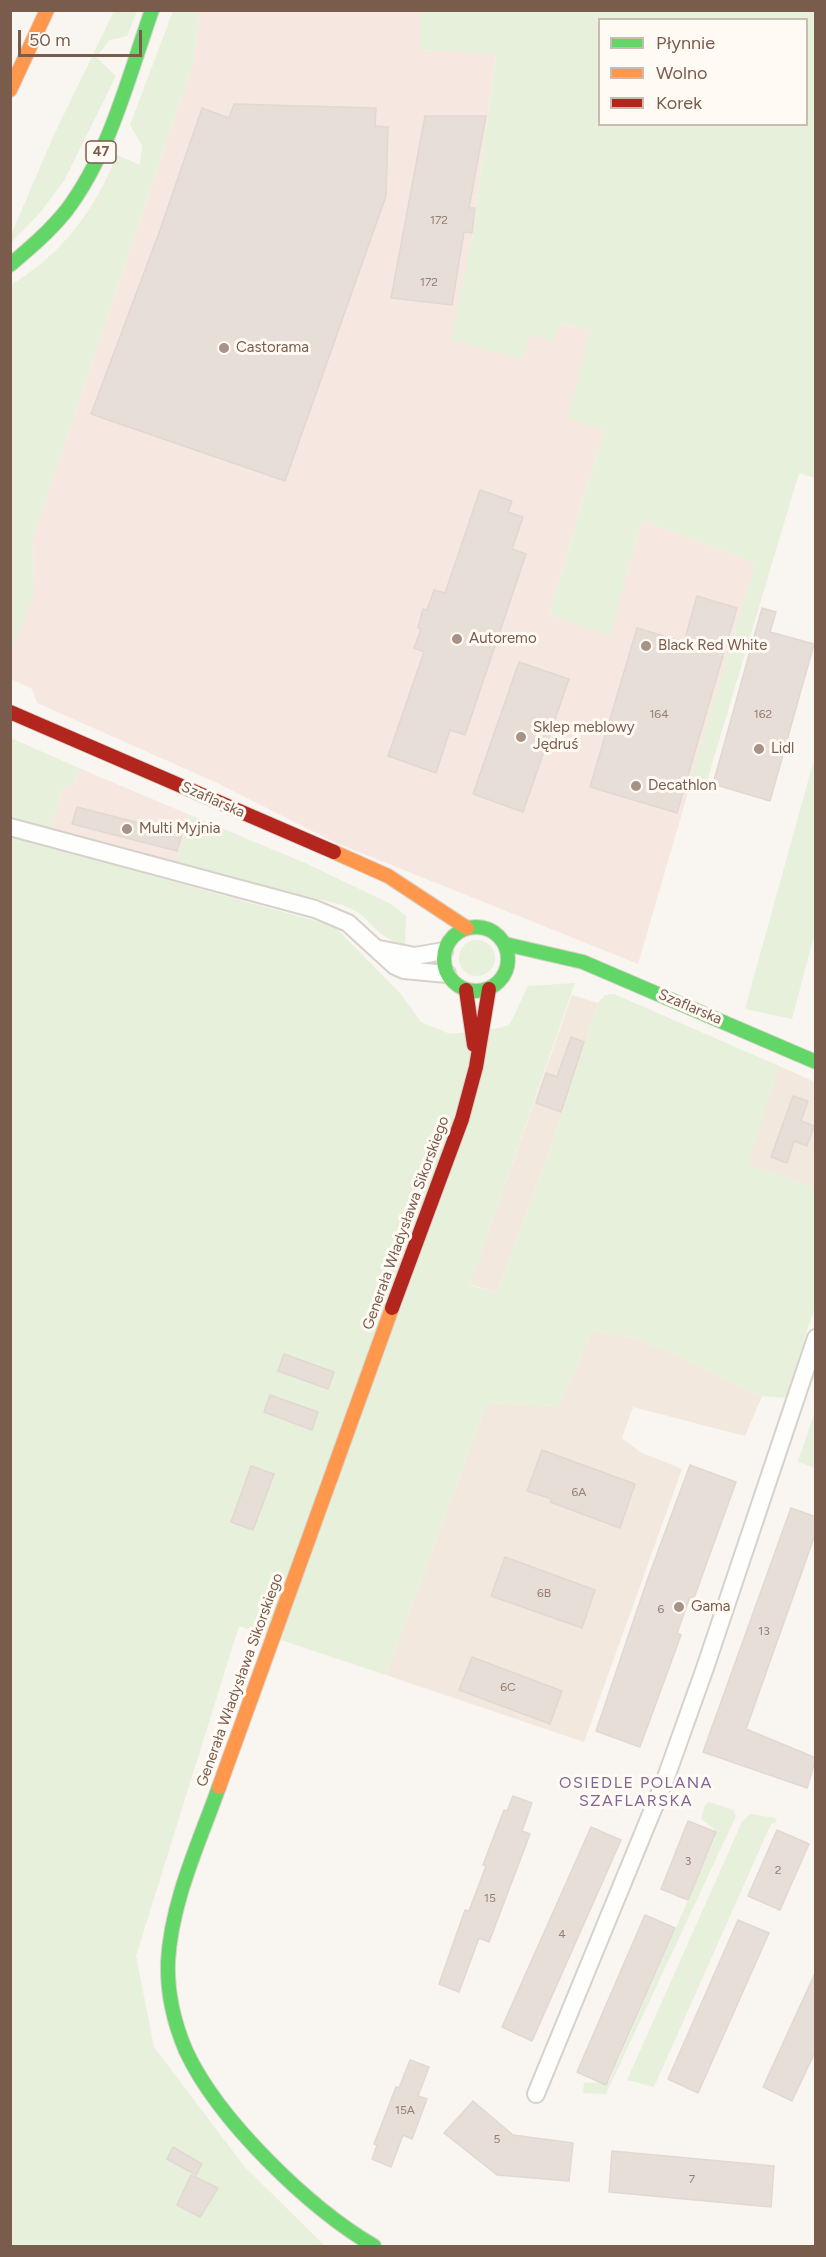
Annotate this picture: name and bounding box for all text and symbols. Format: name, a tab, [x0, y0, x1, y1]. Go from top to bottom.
scale bar	[21, 18, 146, 56]
legend	[598, 18, 808, 126]
text: 50 m	[29, 29, 71, 51]
text: Płynnie	[656, 32, 715, 54]
text: Wolno	[656, 62, 707, 84]
text: Korek	[656, 92, 702, 114]
road number: 47	[86, 141, 116, 163]
house number: 172	[430, 213, 448, 227]
house number: 172	[420, 275, 438, 289]
place label: Castorama	[236, 339, 309, 357]
marker: Castorama	[217, 341, 231, 355]
place label: Autoremo	[469, 630, 537, 648]
marker: Autoremo	[450, 632, 464, 646]
place label: Black Red White	[658, 637, 767, 655]
marker: Black Red White	[639, 639, 653, 653]
house number: 164	[649, 707, 669, 721]
house number: 162	[754, 707, 772, 721]
place label: Sklep meblowy Jędruś	[533, 719, 635, 754]
marker: Sklep meblowy Jędruś	[514, 730, 528, 744]
place label: Lidl	[771, 740, 794, 758]
marker: Lidl	[752, 742, 766, 756]
place label: Decathlon	[648, 777, 717, 795]
street label: Szaflarska	[178, 778, 248, 822]
marker: Decathlon	[629, 779, 643, 793]
place label: Multi Myjnia	[139, 820, 220, 838]
marker: Multi Myjnia	[120, 822, 134, 836]
street label: Szaflarska	[655, 986, 725, 1028]
street label: Generała Władysława Sikorskiego	[359, 1114, 453, 1332]
house number: 6A	[572, 1485, 586, 1499]
street label: Generała Władysława Sikorskiego	[193, 1571, 287, 1789]
house number: 6B	[537, 1586, 551, 1600]
place label: Gama	[691, 1598, 730, 1616]
marker: Gama	[672, 1600, 686, 1614]
house number: 6	[658, 1602, 664, 1616]
house number: 13	[758, 1624, 770, 1638]
house number: 6C	[500, 1680, 516, 1694]
district label: OSIEDLE POLANA SZAFLARSKA	[559, 1773, 713, 1811]
house number: 3	[685, 1854, 691, 1868]
house number: 2	[775, 1863, 781, 1877]
house number: 15	[484, 1891, 496, 1905]
house number: 4	[558, 1927, 566, 1941]
house number: 15A	[395, 2103, 415, 2117]
house number: 5	[494, 2132, 500, 2146]
house number: 7	[689, 2172, 695, 2186]

